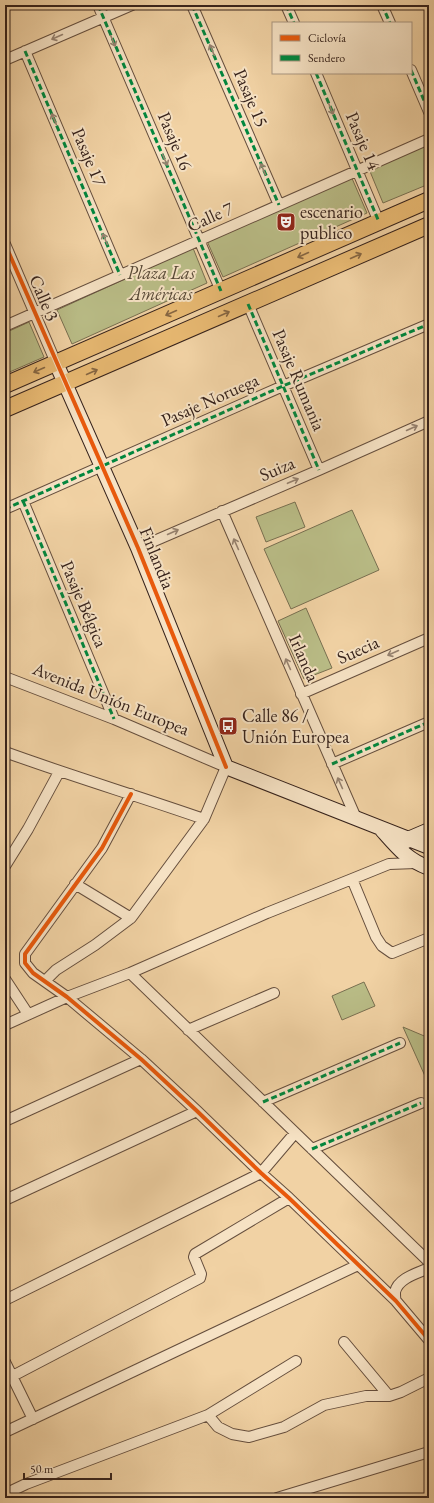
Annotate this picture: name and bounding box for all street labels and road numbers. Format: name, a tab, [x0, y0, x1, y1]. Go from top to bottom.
street label: Pasaje 15	[229, 65, 274, 130]
street label: Pasaje 16	[153, 108, 198, 174]
street label: Pasaje 14	[341, 108, 386, 174]
street label: Pasaje 17	[67, 124, 112, 190]
street label: Calle 7	[183, 196, 237, 237]
street label: Calle 3	[25, 271, 64, 324]
street label: Pasaje Rumania	[268, 325, 332, 435]
street label: Pasaje Noruega	[157, 367, 263, 431]
street label: Suiza	[256, 451, 299, 486]
street label: Finlandia	[135, 523, 181, 593]
street label: Pasaje Bélgica	[56, 557, 113, 651]
street label: Suecia	[333, 630, 383, 669]
street label: Irlanda	[284, 631, 325, 686]
street label: Avenida Unión Europea	[29, 656, 194, 741]

